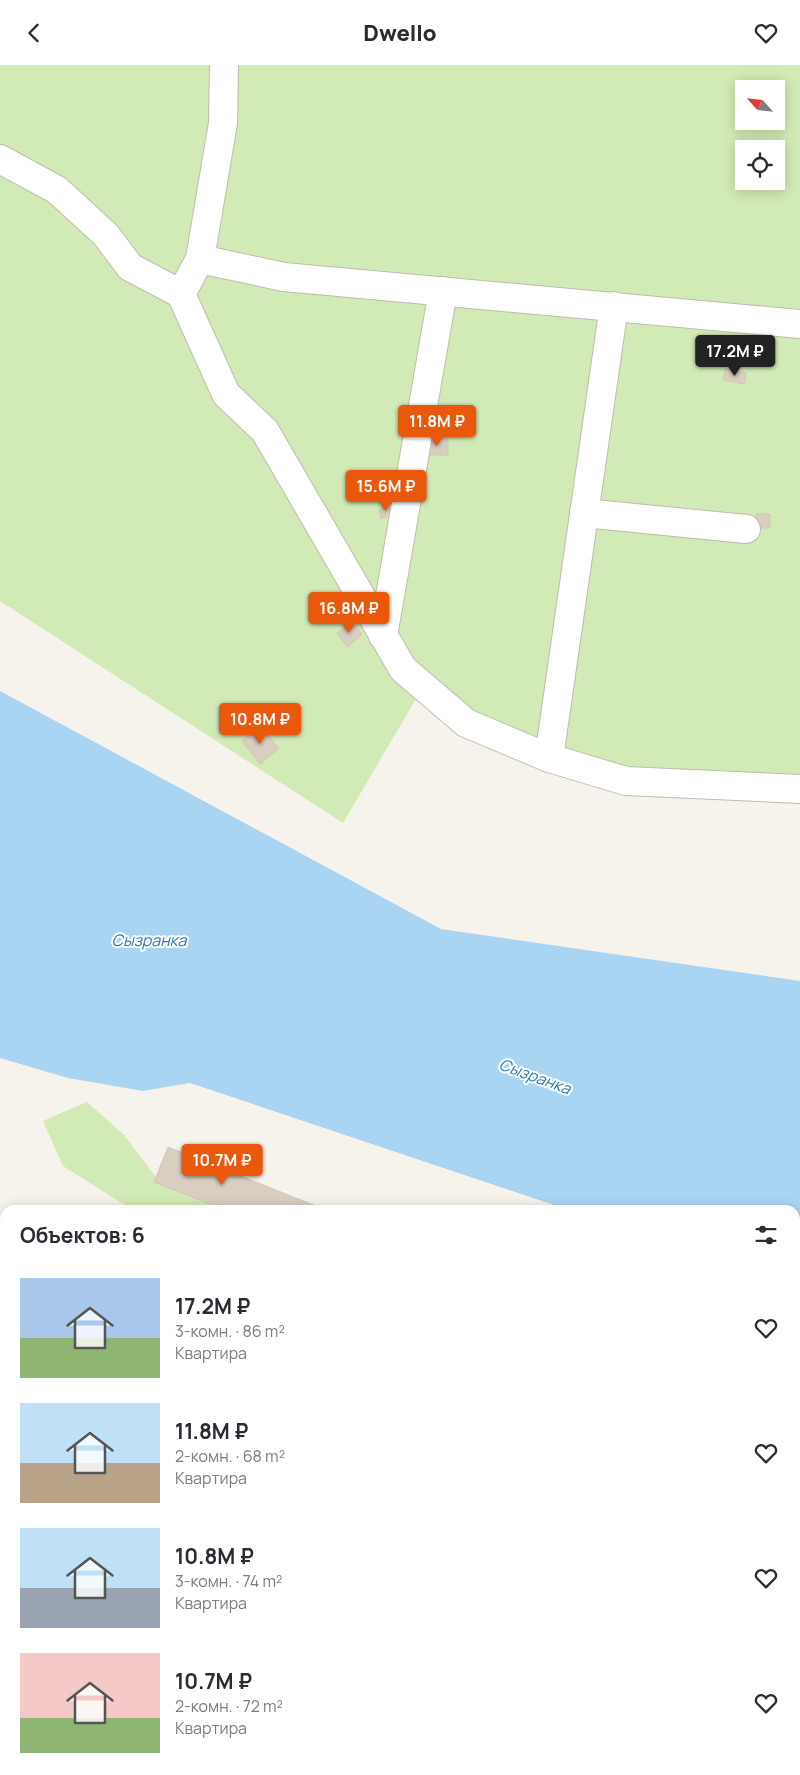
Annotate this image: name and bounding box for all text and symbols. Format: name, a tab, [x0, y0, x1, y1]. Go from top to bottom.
text: Dwello	[363, 18, 437, 48]
icon: back	[20, 19, 48, 47]
icon: heart	[752, 19, 780, 47]
north arrow	[735, 80, 785, 130]
map controls	[735, 80, 785, 190]
button: locate	[735, 140, 785, 190]
pin: 17.2M ₽	[689, 335, 781, 377]
text: 17.2M ₽	[706, 340, 764, 362]
pin: 11.8M ₽	[391, 405, 483, 447]
text: 11.8M ₽	[409, 410, 465, 432]
pin: 15.6M ₽	[340, 469, 432, 512]
text: 15.6M ₽	[356, 475, 416, 497]
pin: 16.8M ₽	[303, 591, 395, 634]
text: 16.8M ₽	[319, 597, 379, 619]
pin: 10.8M ₽	[214, 703, 306, 745]
text: 10.8M ₽	[230, 708, 290, 730]
water label: Сызранка	[112, 929, 188, 951]
water label: Сызранка	[496, 1053, 575, 1100]
pin: 10.7M ₽	[176, 1143, 268, 1186]
text: 10.7M ₽	[193, 1149, 251, 1171]
text: Объектов: 6	[20, 1221, 145, 1249]
icon: filters	[752, 1221, 780, 1249]
text: 17.2M ₽	[175, 1292, 250, 1320]
icon: home	[60, 1298, 120, 1358]
icon: heart	[752, 1314, 780, 1342]
text: 3-комн. · 86 m²	[175, 1320, 285, 1342]
text: Квартира	[175, 1342, 247, 1364]
text: 11.8M ₽	[175, 1417, 248, 1445]
icon: home	[60, 1423, 120, 1483]
icon: heart	[752, 1439, 780, 1467]
text: 2-комн. · 68 m²	[175, 1445, 285, 1467]
text: Квартира	[175, 1467, 247, 1489]
text: 10.8M ₽	[175, 1542, 254, 1570]
icon: home	[60, 1548, 120, 1608]
icon: heart	[752, 1564, 780, 1592]
text: 3-комн. · 74 m²	[175, 1570, 282, 1592]
text: Квартира	[175, 1592, 247, 1614]
text: 10.7M ₽	[175, 1667, 252, 1695]
icon: home	[60, 1673, 120, 1733]
icon: heart	[752, 1689, 780, 1717]
text: 2-комн. · 72 m²	[175, 1695, 283, 1717]
text: Квартира	[175, 1717, 247, 1739]

